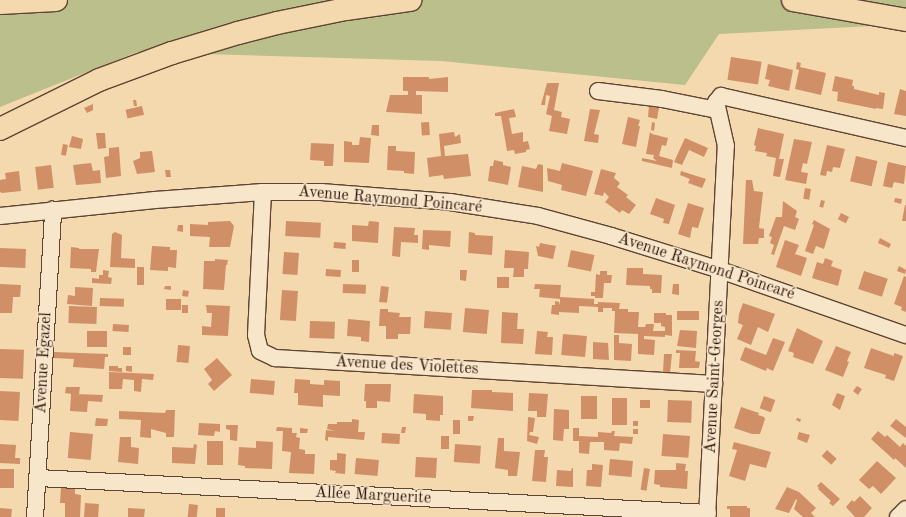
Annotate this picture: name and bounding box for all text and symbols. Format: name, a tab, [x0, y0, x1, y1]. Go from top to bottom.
street label: Avenue Raymond Poincaré	[297, 182, 483, 218]
street label: Avenue Raymond Poincaré	[615, 229, 797, 305]
street label: Avenue Saint-Georges	[701, 300, 729, 454]
street label: Avenue Egazel	[32, 312, 56, 414]
street label: Avenue des Violettes	[335, 353, 479, 379]
street label: Allée Marguerite	[314, 483, 432, 509]

